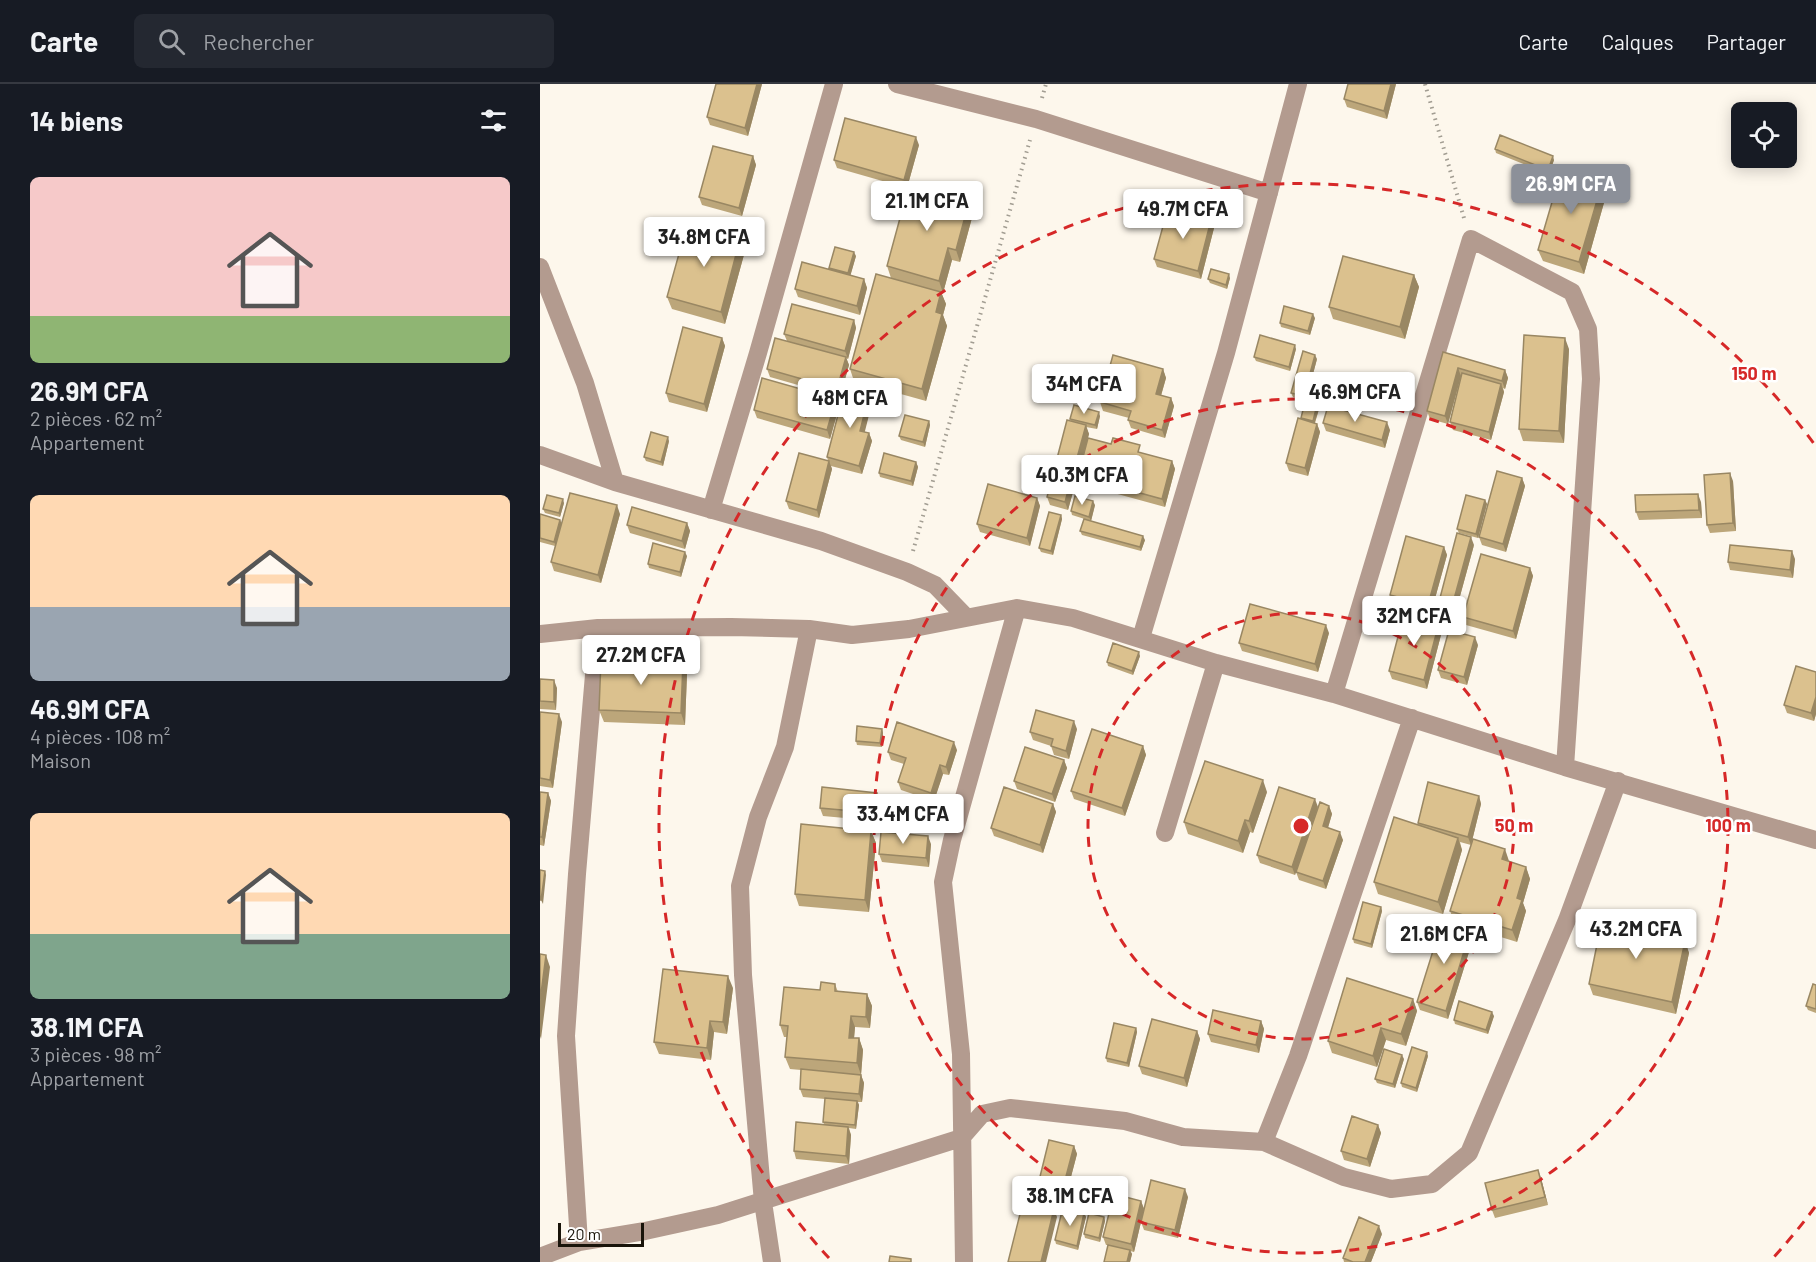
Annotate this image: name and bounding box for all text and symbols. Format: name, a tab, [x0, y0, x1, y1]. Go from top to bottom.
search box	[134, 14, 554, 68]
text: Carte	[30, 24, 98, 58]
icon: search	[155, 25, 188, 58]
text: Rechercher	[203, 28, 314, 54]
text: Carte	[1519, 29, 1568, 54]
text: Calques	[1601, 29, 1674, 54]
text: Partager	[1707, 29, 1786, 54]
map controls	[1731, 102, 1797, 168]
button: locate	[1731, 102, 1797, 168]
icon: filters	[477, 104, 510, 137]
text: 14 biens	[30, 105, 123, 136]
pin: 26.9M CFA	[1502, 164, 1640, 215]
text: 26.9M CFA	[1525, 171, 1617, 195]
pin: 21.1M CFA	[858, 181, 996, 232]
text: 21.1M CFA	[885, 188, 969, 212]
pin: 49.7M CFA	[1114, 189, 1252, 240]
text: 49.7M CFA	[1137, 196, 1229, 220]
icon: home	[216, 216, 324, 324]
pin: 34.8M CFA	[635, 217, 773, 268]
text: 34.8M CFA	[658, 224, 750, 248]
text: 150 m	[1732, 362, 1776, 384]
pin: 34M CFA	[1029, 364, 1139, 415]
text: 34M CFA	[1046, 371, 1122, 395]
pin: 46.9M CFA	[1286, 372, 1424, 423]
text: 26.9M CFA	[30, 375, 149, 406]
pin: 48M CFA	[795, 378, 905, 429]
text: 46.9M CFA	[1309, 379, 1401, 403]
text: 48M CFA	[812, 385, 888, 409]
text: 2 pièces · 62 m²	[30, 406, 162, 430]
text: Appartement	[30, 430, 145, 454]
pin: 40.3M CFA	[1013, 455, 1151, 506]
text: 40.3M CFA	[1035, 462, 1129, 486]
icon: home	[216, 534, 324, 642]
pin: 32M CFA	[1359, 596, 1469, 647]
text: 32M CFA	[1376, 603, 1452, 627]
pin: 27.2M CFA	[572, 635, 710, 686]
text: 27.2M CFA	[596, 642, 686, 666]
text: 46.9M CFA	[30, 693, 150, 724]
text: 4 pièces · 108 m²	[30, 724, 170, 748]
text: Maison	[30, 748, 91, 772]
pin: 33.4M CFA	[834, 794, 972, 845]
text: 33.4M CFA	[857, 801, 949, 825]
text: 50 m	[1495, 814, 1533, 836]
text: 100 m	[1705, 814, 1751, 836]
centre of rings	[1291, 816, 1311, 836]
icon: home	[216, 852, 324, 960]
pin: 43.2M CFA	[1567, 909, 1705, 960]
pin: 21.6M CFA	[1375, 914, 1513, 965]
text: 43.2M CFA	[1589, 916, 1683, 940]
text: 21.6M CFA	[1400, 921, 1488, 945]
text: 38.1M CFA	[30, 1011, 144, 1042]
text: 3 pièces · 98 m²	[30, 1042, 162, 1066]
text: Appartement	[30, 1066, 145, 1090]
pin: 38.1M CFA	[1001, 1176, 1139, 1227]
text: 38.1M CFA	[1026, 1183, 1114, 1207]
scale bar	[558, 1220, 644, 1248]
text: 20 m	[567, 1224, 601, 1243]

